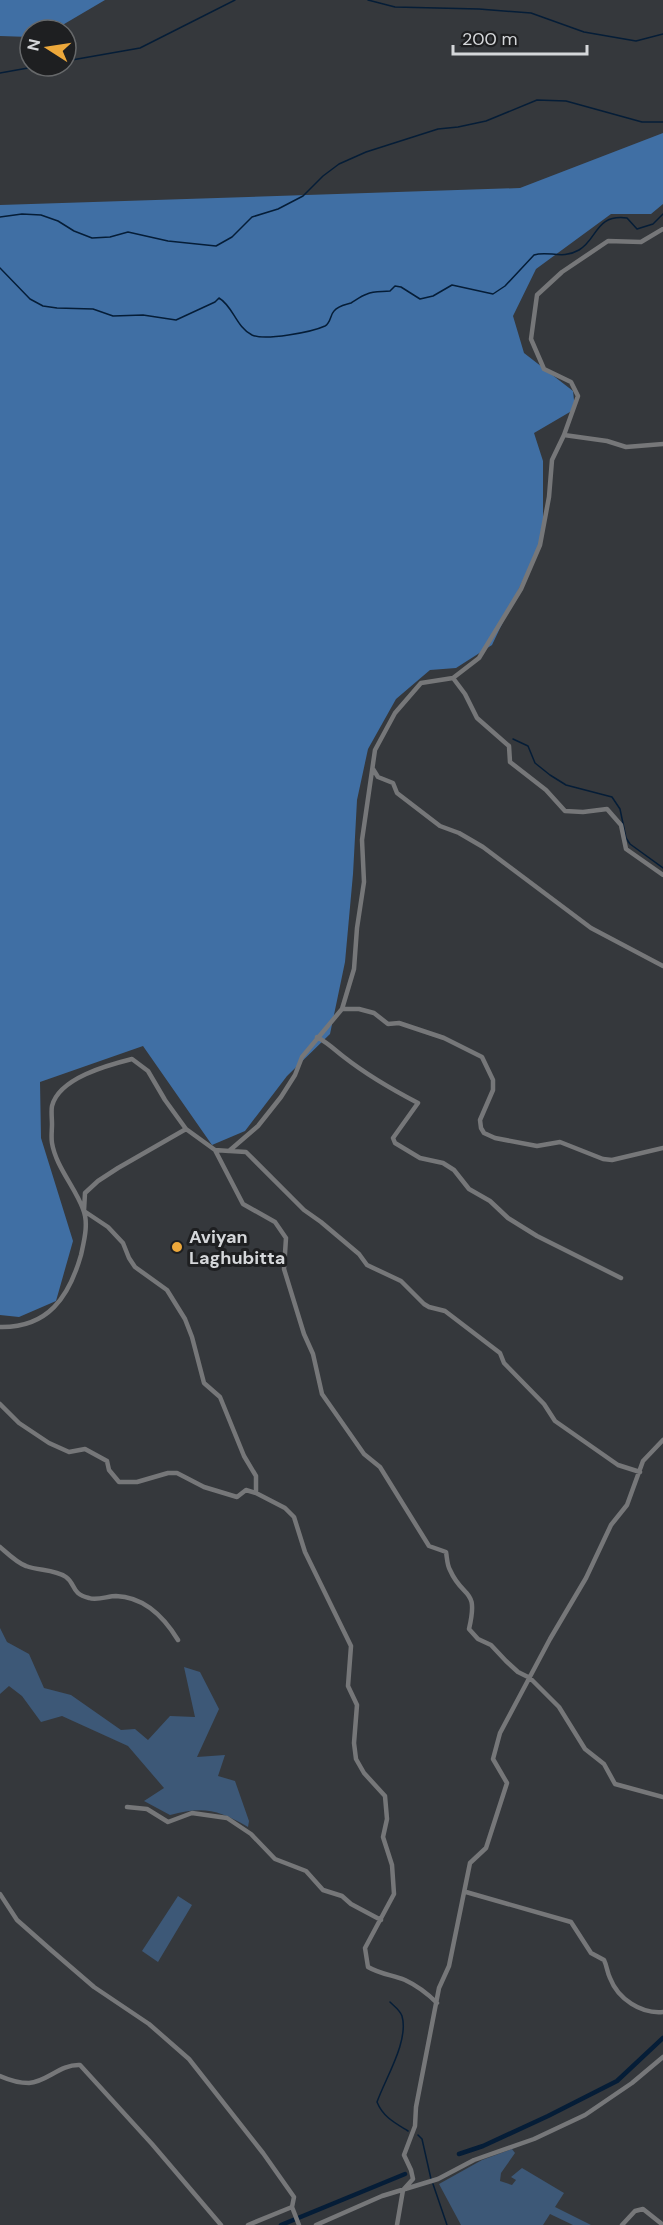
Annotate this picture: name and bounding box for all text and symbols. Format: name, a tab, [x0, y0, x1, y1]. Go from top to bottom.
north arrow	[18, 18, 78, 78]
scale bar	[453, 18, 586, 56]
text: 200 m	[462, 27, 518, 51]
text: N	[22, 37, 45, 53]
place label: Aviyan Laghubitta	[189, 1225, 285, 1270]
marker: Aviyan Laghubitta	[170, 1240, 184, 1254]

